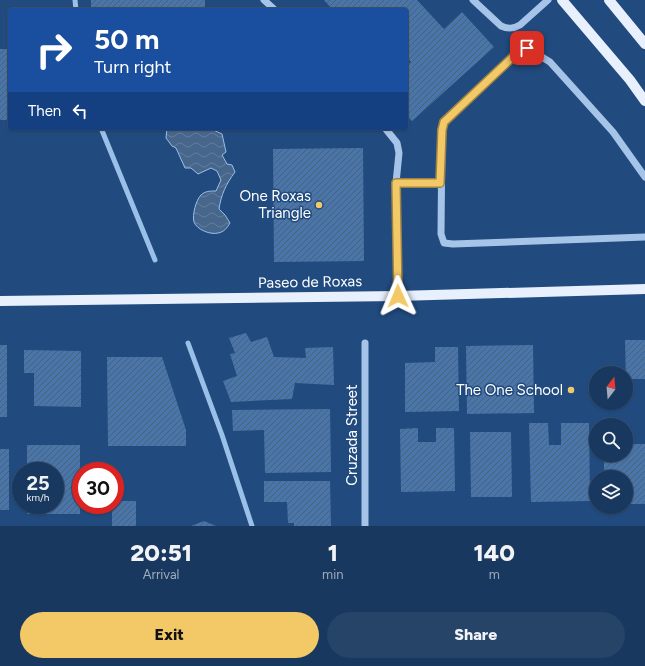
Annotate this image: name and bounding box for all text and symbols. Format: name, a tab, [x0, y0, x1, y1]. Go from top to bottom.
text: 50 m	[94, 22, 160, 56]
icon: right	[28, 24, 80, 76]
pin	[510, 31, 544, 65]
icon: arrive	[516, 37, 538, 59]
text: Turn right	[94, 56, 171, 78]
icon: left	[69, 100, 91, 122]
text: Then	[28, 102, 61, 120]
place label: One Roxas Triangle	[239, 187, 311, 222]
marker: One Roxas Triangle	[314, 200, 324, 210]
street label: Paseo de Roxas	[258, 272, 362, 292]
position arrow	[377, 275, 419, 317]
north arrow	[589, 366, 633, 410]
map controls	[589, 366, 633, 514]
place label: The One School	[456, 381, 563, 399]
street label: Cruzada Street	[343, 384, 361, 486]
marker: The One School	[566, 385, 576, 395]
button: search	[589, 418, 633, 462]
speed limit sign: 30	[72, 462, 124, 514]
button: layers	[589, 470, 633, 514]
text: 25	[26, 471, 50, 495]
text: km/h	[27, 491, 49, 504]
text: 20:51	[130, 538, 192, 567]
text: 1	[328, 538, 338, 567]
text: 140	[474, 538, 515, 567]
text: Arrival	[143, 567, 179, 582]
text: min	[322, 567, 343, 582]
text: m	[489, 567, 500, 582]
button: Exit	[20, 612, 319, 658]
button: Share	[327, 612, 625, 658]

